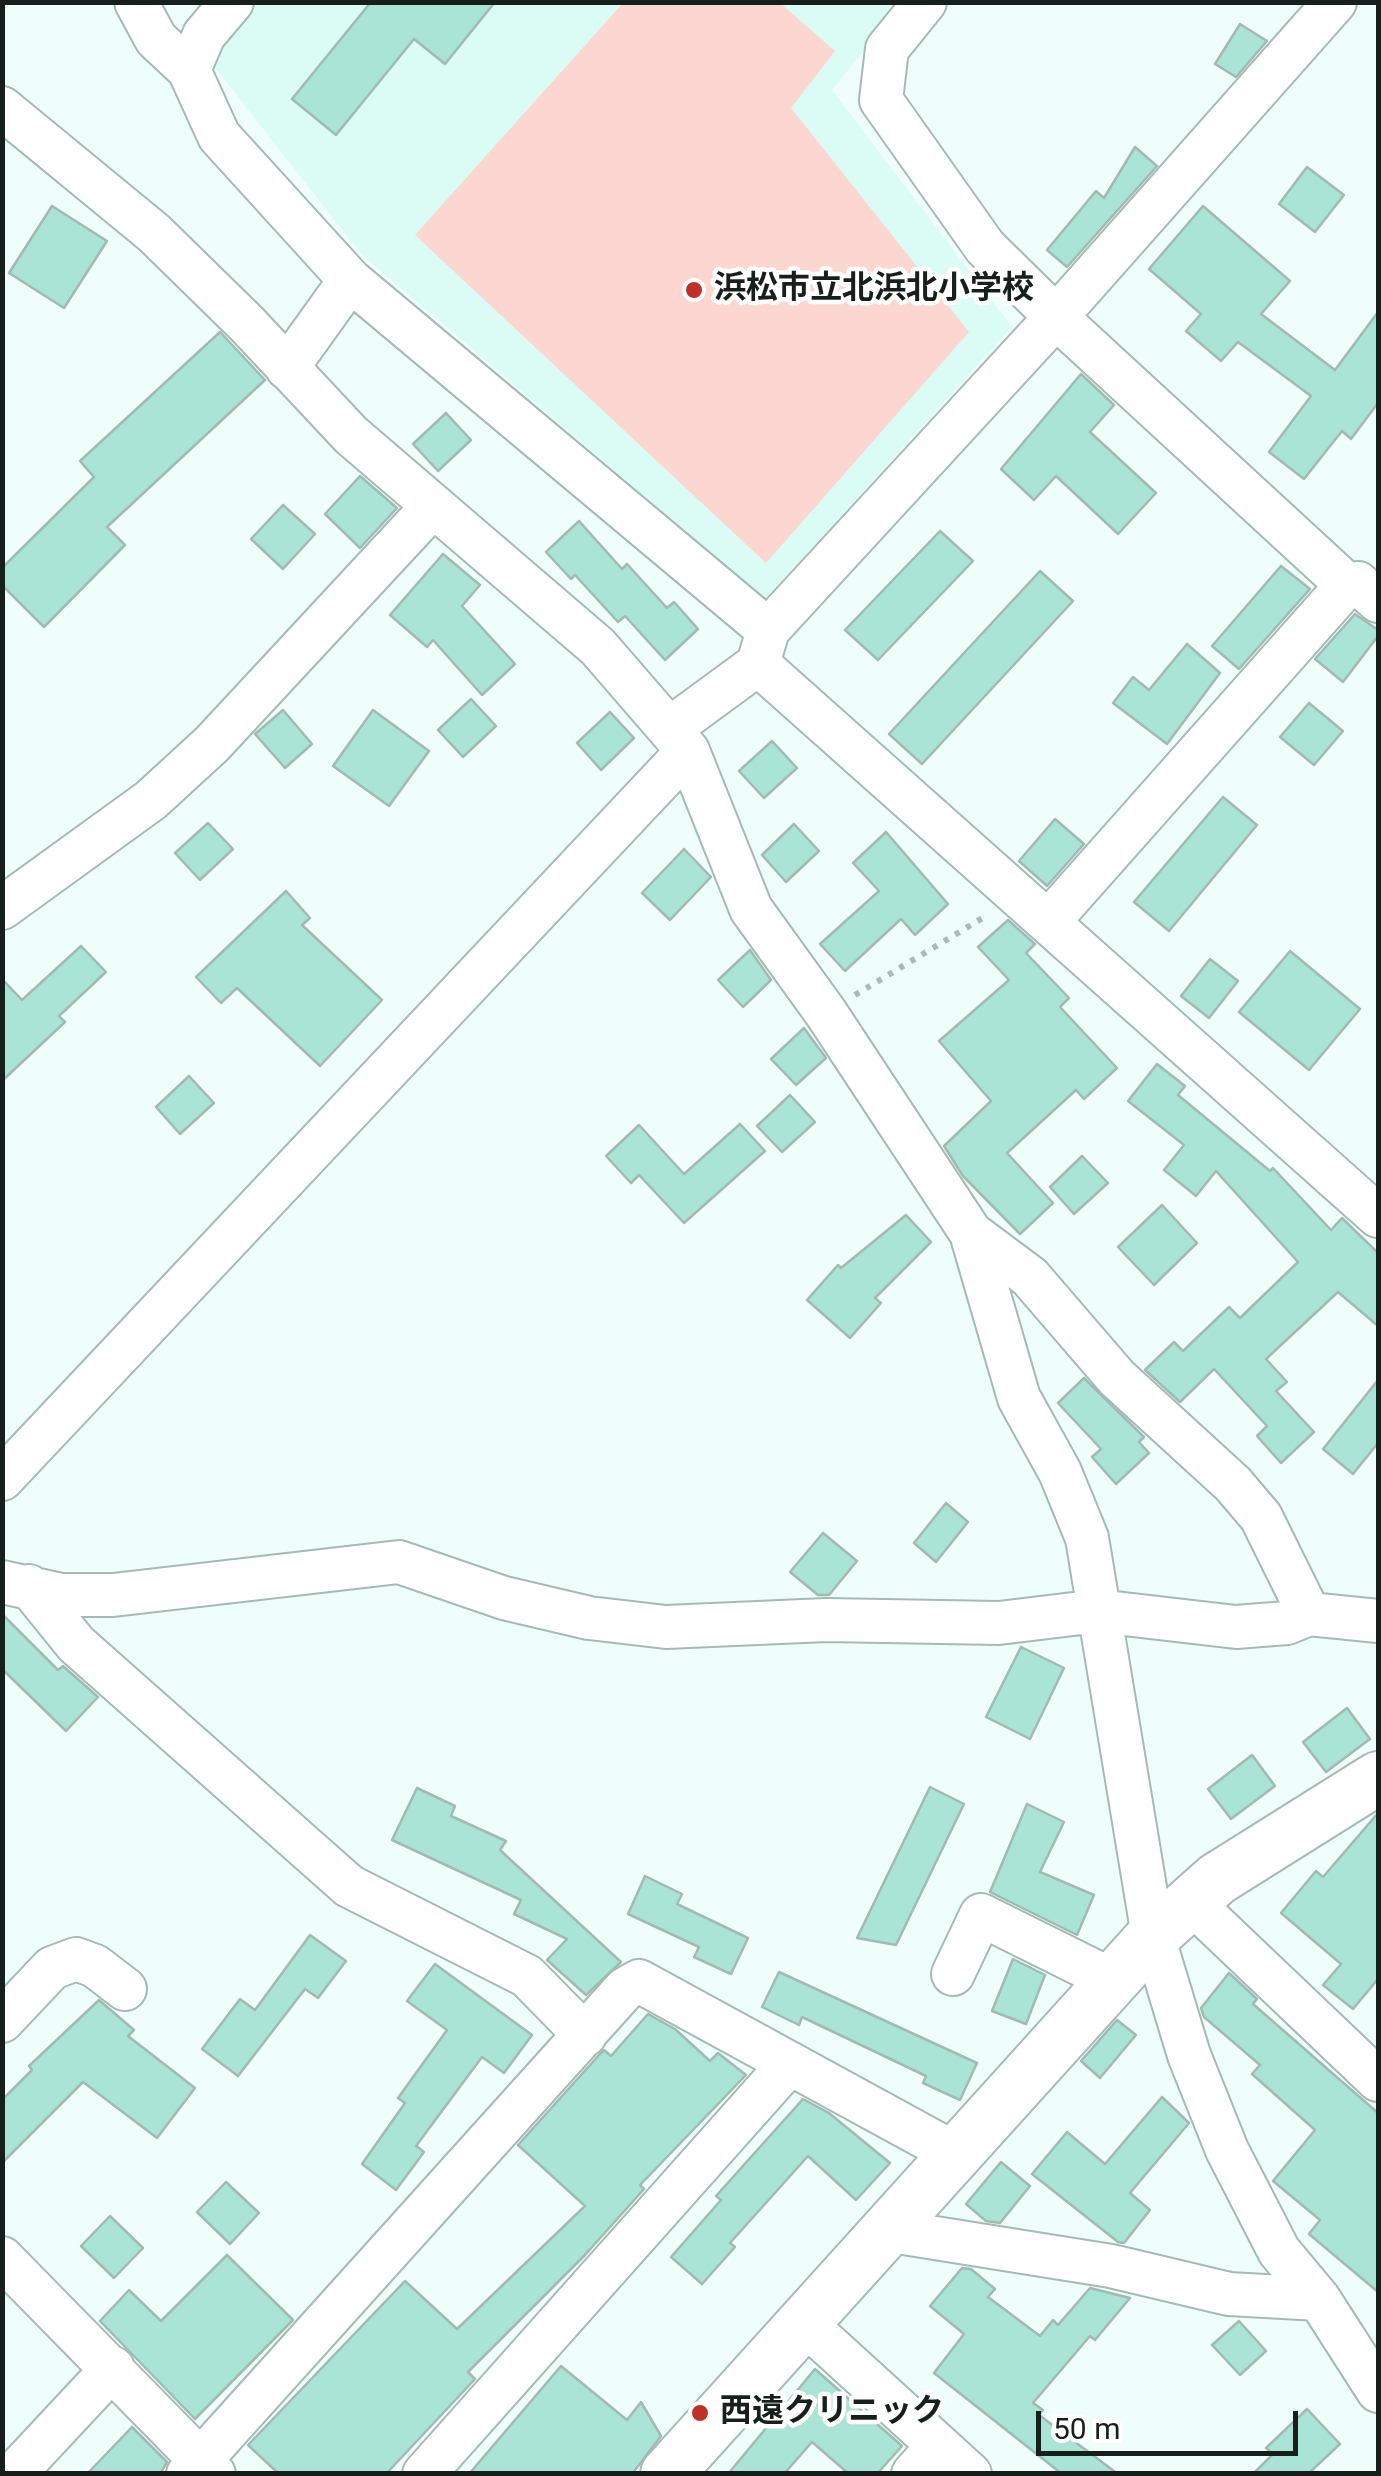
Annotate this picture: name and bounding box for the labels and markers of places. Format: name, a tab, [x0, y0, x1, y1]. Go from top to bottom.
place label: 浜松市立北浜北小学校	[714, 271, 1034, 309]
marker: 浜松市立北浜北小学校	[683, 279, 705, 301]
place label: 西遠クリニック	[720, 2394, 944, 2432]
marker: 西遠クリニック	[689, 2402, 711, 2424]

